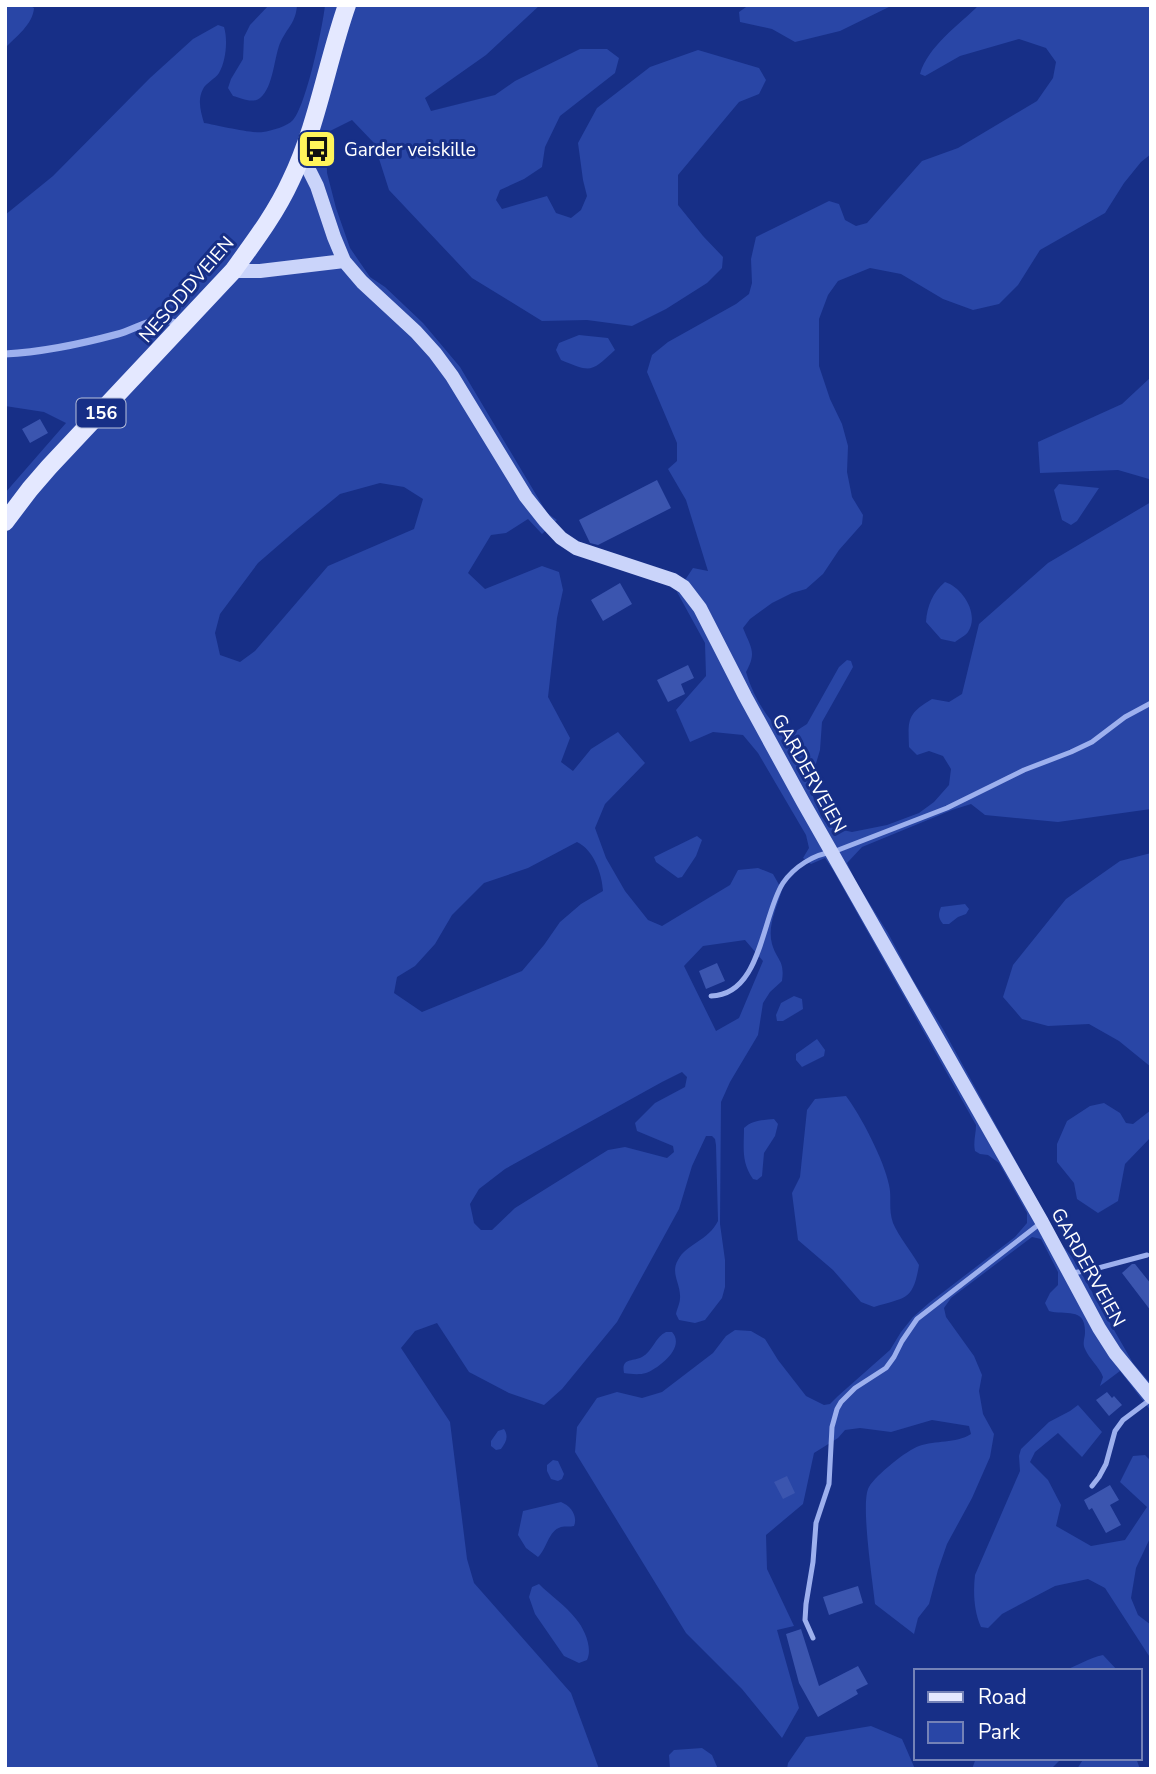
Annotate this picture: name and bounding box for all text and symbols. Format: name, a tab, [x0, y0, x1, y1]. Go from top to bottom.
bus stop icon: Garder veiskille	[296, 128, 338, 170]
place label: Garder veiskille	[344, 137, 476, 163]
street label: NESODDVEIEN	[133, 231, 240, 348]
road number: 156	[76, 398, 126, 428]
street label: GARDERVEIEN	[766, 709, 853, 838]
street label: GARDERVEIEN	[1045, 1203, 1132, 1332]
legend	[914, 1669, 1142, 1760]
text: Road	[978, 1683, 1027, 1711]
text: Park	[978, 1718, 1020, 1746]

